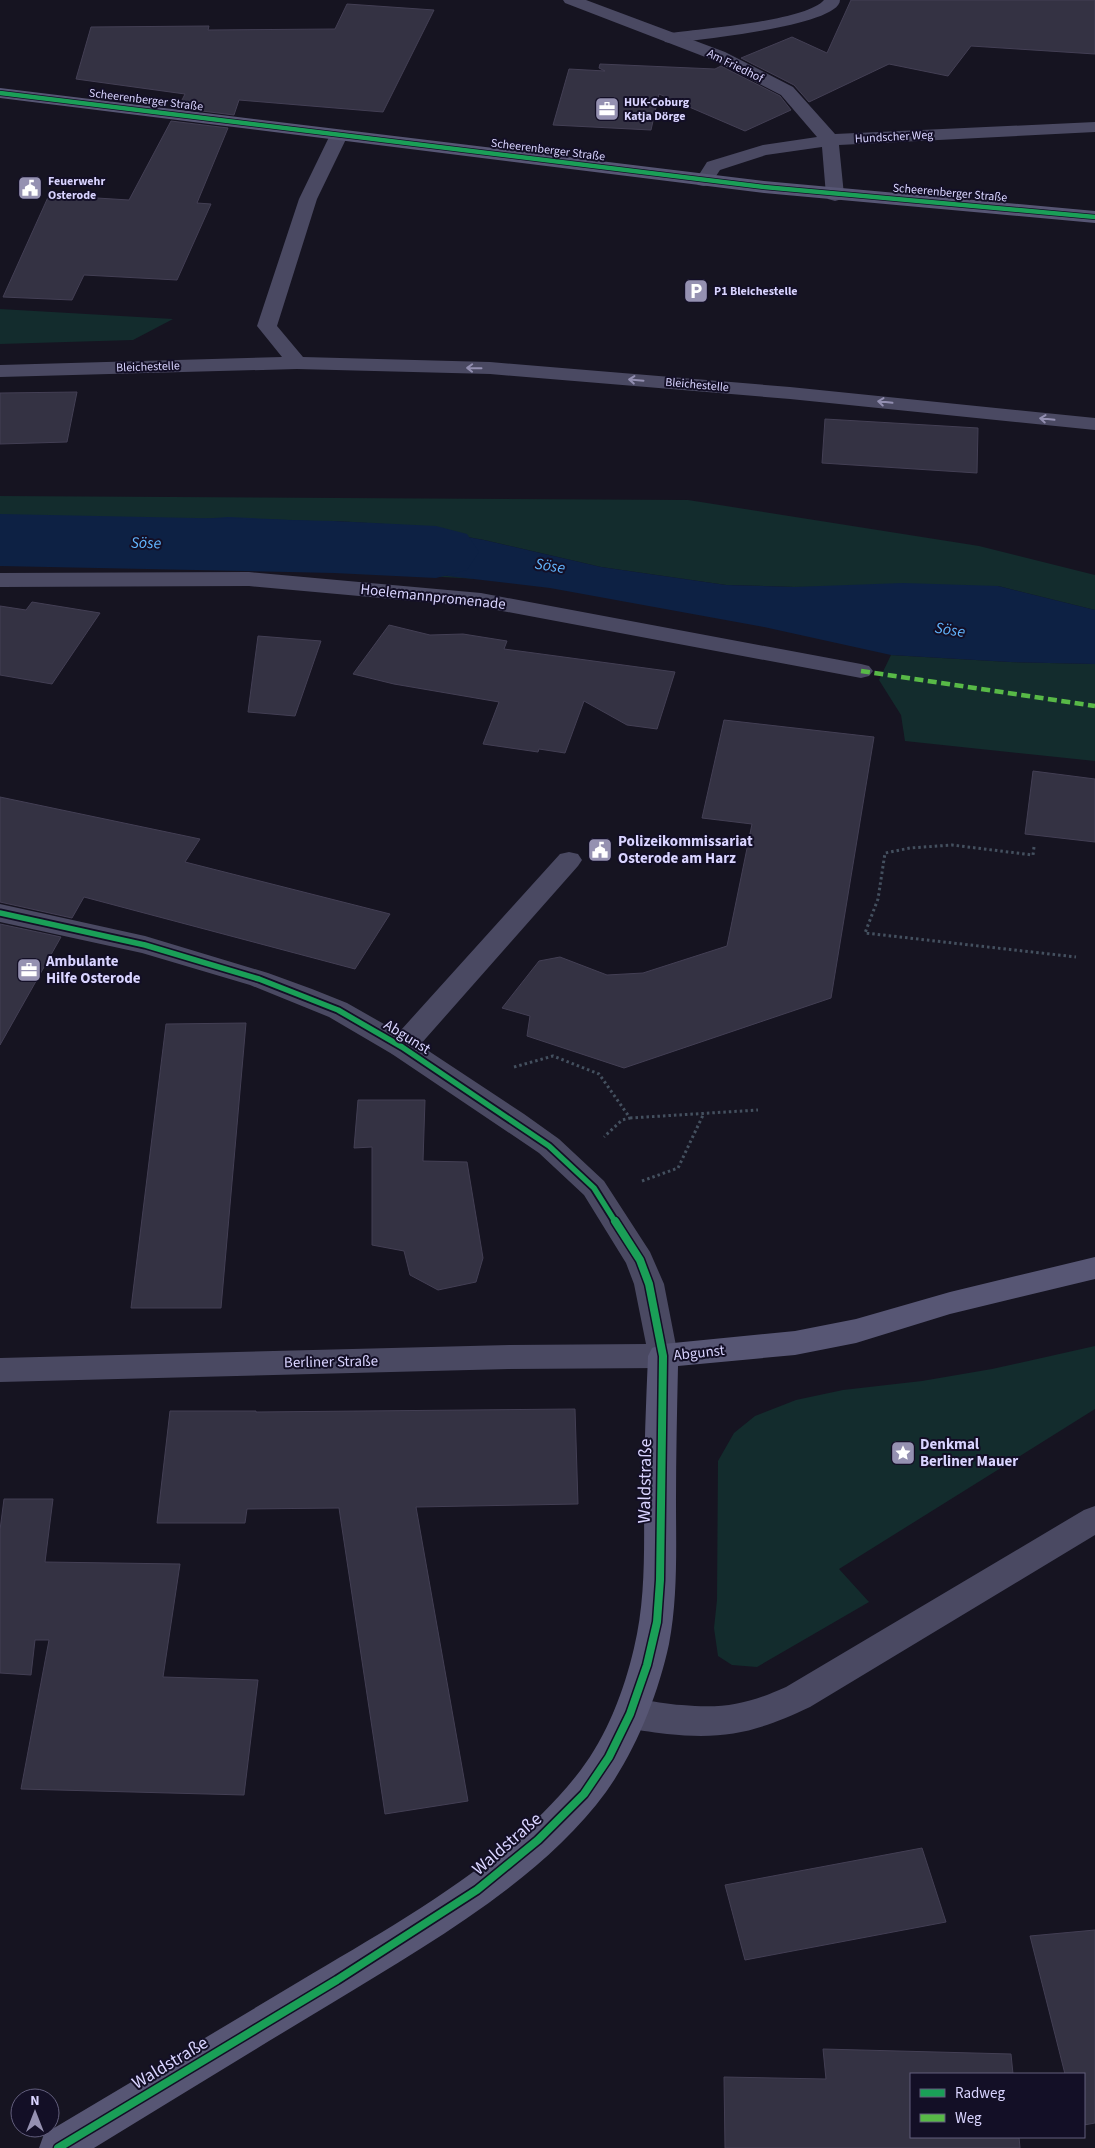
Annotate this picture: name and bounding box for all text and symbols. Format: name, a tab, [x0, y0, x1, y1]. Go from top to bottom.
street label: Am Friedhof	[704, 45, 766, 87]
street label: Scheerenberger Straße	[88, 85, 204, 115]
place label: HUK-Coburg Katja Dörge	[624, 94, 690, 125]
office icon: HUK-Coburg Katja Dörge	[594, 96, 620, 122]
street label: Hundscher Weg	[854, 126, 934, 148]
street label: Scheerenberger Straße	[490, 135, 606, 165]
place label: Feuerwehr Osterode	[48, 173, 105, 204]
public building icon: Feuerwehr Osterode	[17, 175, 43, 201]
street label: Scheerenberger Straße	[892, 180, 1008, 206]
parking icon: P1 Bleichestelle	[683, 278, 709, 304]
place label: P1 Bleichestelle	[714, 283, 798, 300]
street label: Bleichestelle	[116, 357, 180, 377]
one-way arrow	[466, 363, 482, 373]
street label: Bleichestelle	[665, 374, 730, 396]
one-way arrow	[628, 375, 644, 385]
one-way arrow	[877, 398, 893, 407]
one-way arrow	[1039, 414, 1055, 424]
water label: Söse	[131, 532, 162, 554]
water label: Söse	[533, 553, 567, 579]
street label: Hoelemannpromenade	[359, 579, 507, 615]
water label: Söse	[933, 617, 967, 643]
place label: Polizeikommissariat Osterode am Harz	[618, 831, 753, 869]
public building icon: Polizeikommissariat Osterode am Harz	[587, 837, 613, 863]
place label: Ambulante Hilfe Osterode	[45, 951, 141, 989]
office icon: Ambulante Hilfe Osterode	[16, 957, 42, 983]
street label: Abgunst	[380, 1014, 434, 1060]
street label: Abgunst	[672, 1340, 726, 1366]
street label: Berliner Straße	[284, 1351, 378, 1373]
place label: Denkmal Berliner Mauer	[920, 1434, 1018, 1472]
street label: Waldstraße	[632, 1438, 658, 1524]
place icon: Denkmal Berliner Mauer	[890, 1440, 916, 1466]
street label: Waldstraße	[467, 1807, 547, 1881]
street label: Waldstraße	[127, 2030, 213, 2096]
legend	[910, 2073, 1085, 2138]
text: Radweg	[955, 2083, 1005, 2104]
north arrow	[10, 2088, 60, 2138]
text: N	[30, 2091, 40, 2111]
text: Weg	[955, 2108, 982, 2129]

